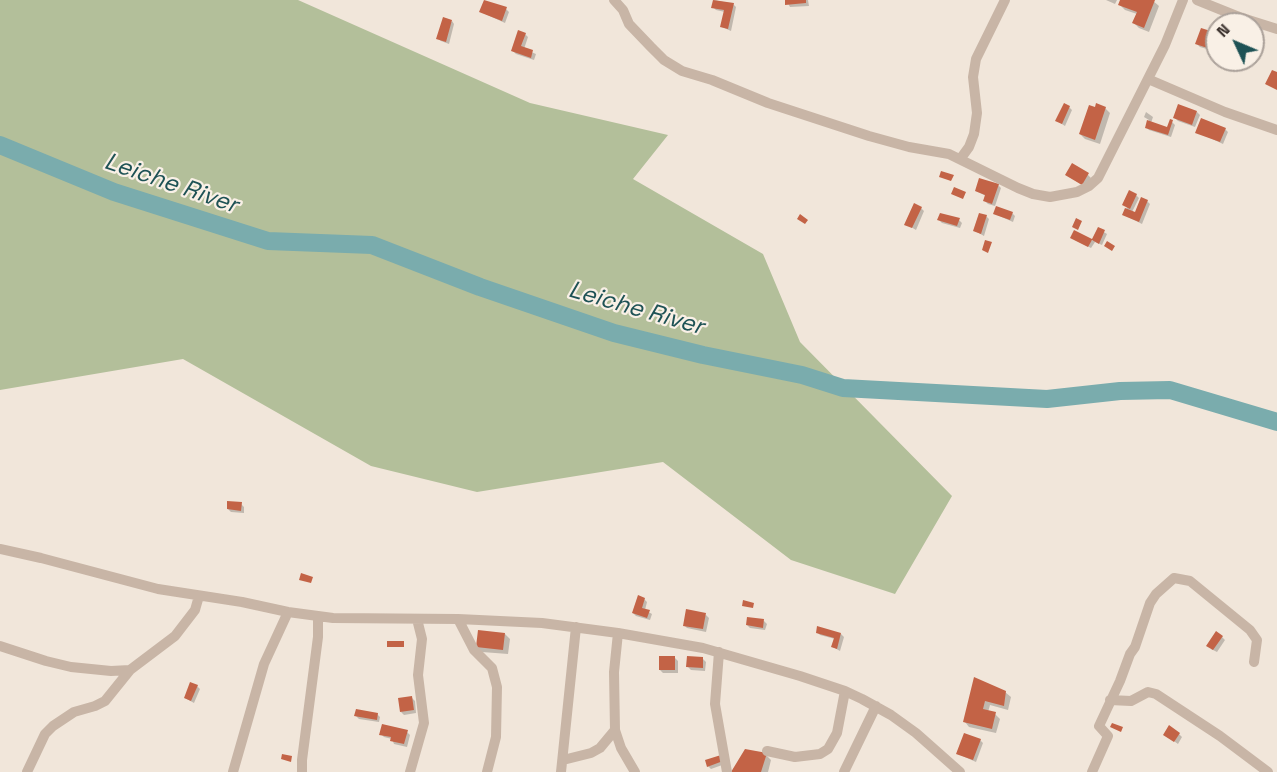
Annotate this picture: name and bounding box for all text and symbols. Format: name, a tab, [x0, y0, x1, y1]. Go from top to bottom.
north arrow	[1205, 12, 1265, 72]
text: N	[1212, 19, 1234, 42]
water label: Leiche River	[100, 148, 242, 220]
water label: Leiche River	[565, 276, 707, 342]

